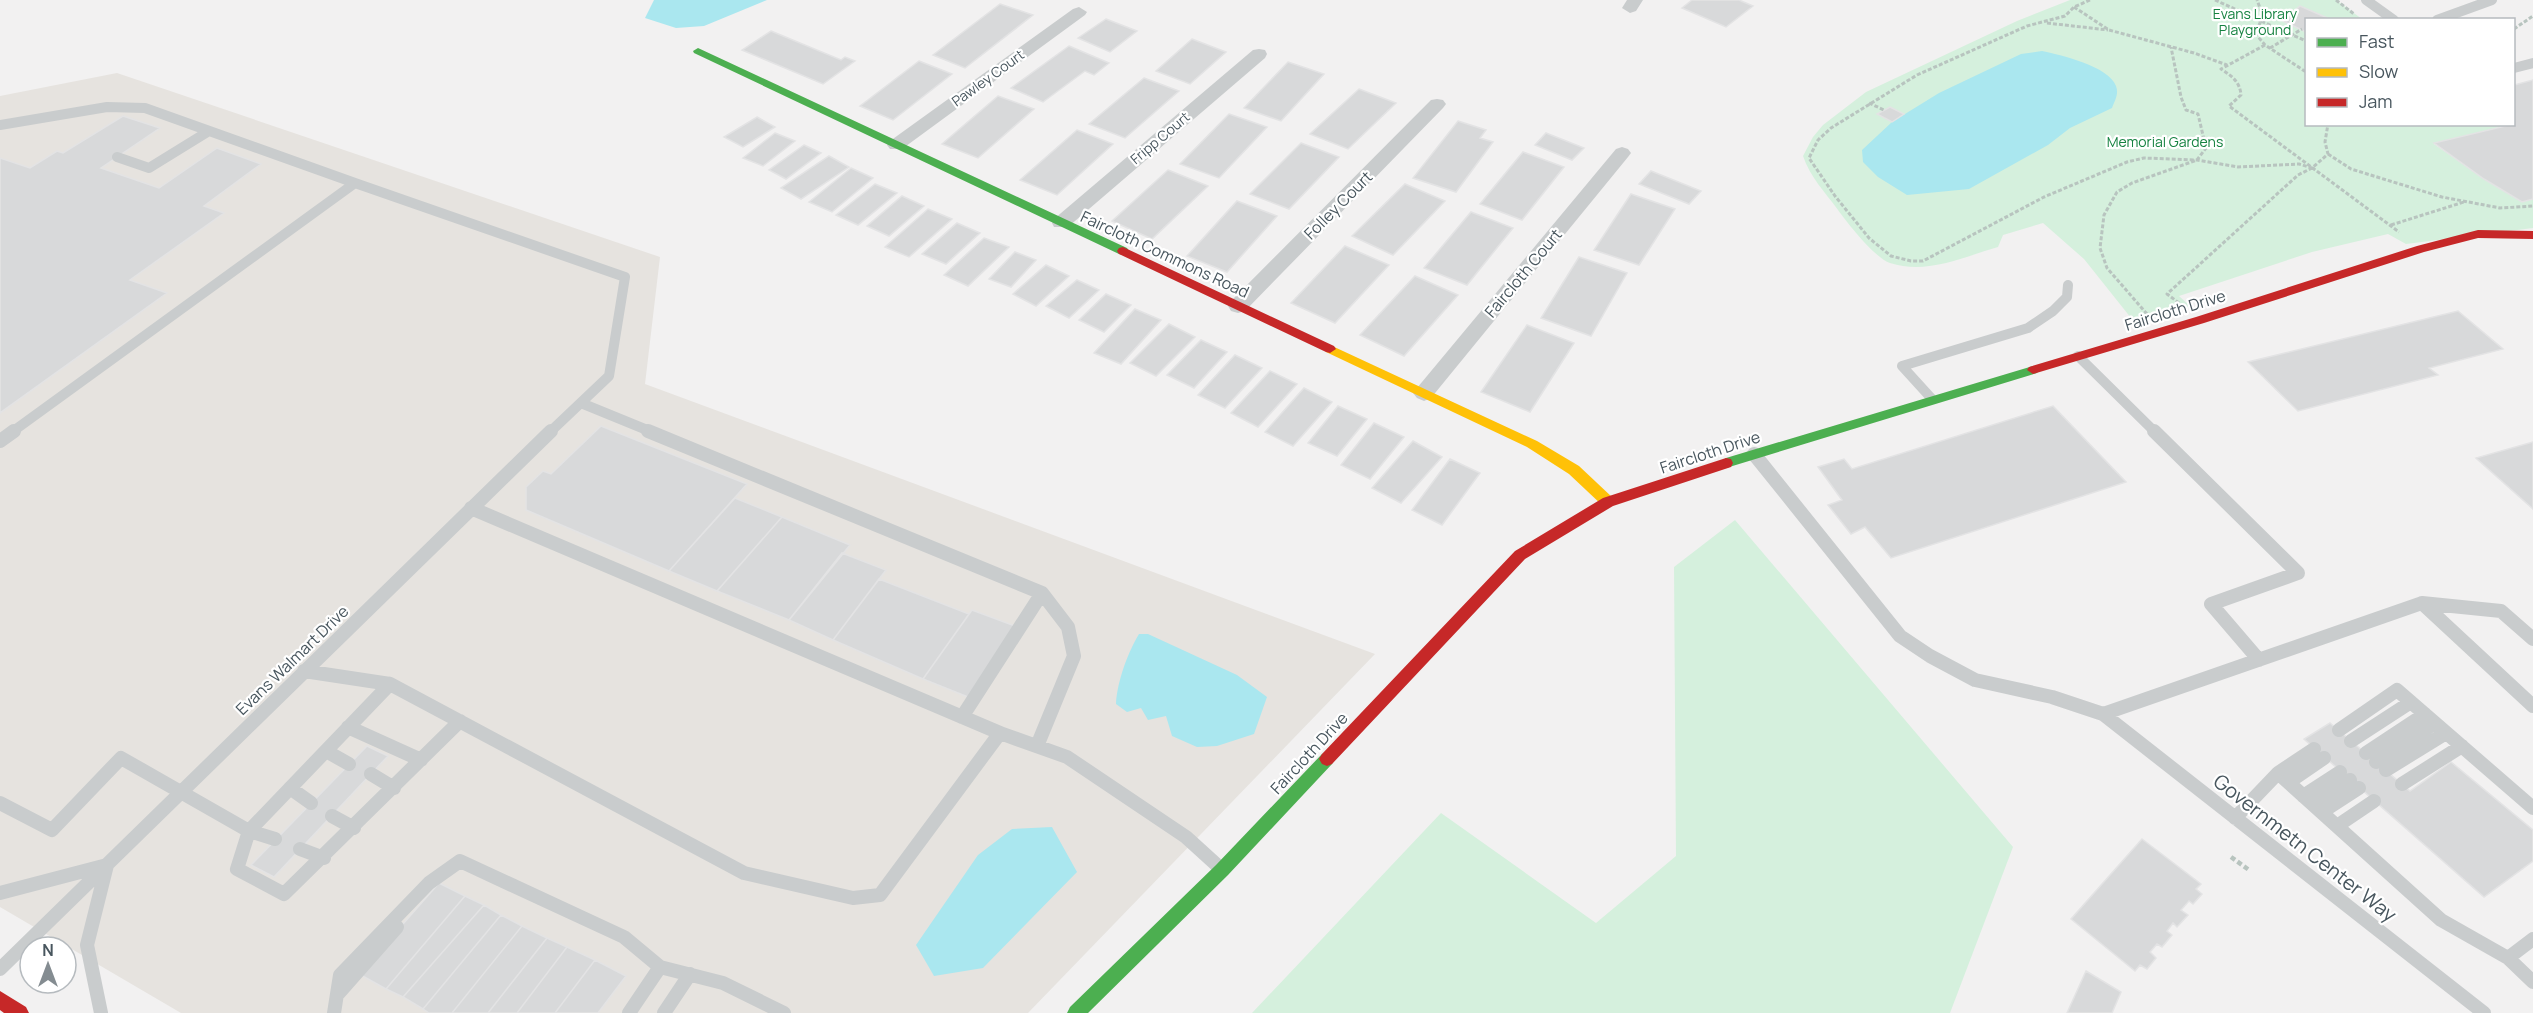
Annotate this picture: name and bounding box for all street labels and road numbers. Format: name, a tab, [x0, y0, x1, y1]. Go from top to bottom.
street label: Pawley Court	[948, 45, 1028, 110]
street label: Fripp Court	[1126, 107, 1194, 168]
street label: Folley Court	[1299, 166, 1377, 244]
street label: Faircloth Commons Road	[1077, 205, 1253, 303]
street label: Faircloth Court	[1479, 224, 1567, 322]
street label: Faircloth Drive	[2122, 284, 2228, 336]
street label: Faircloth Drive	[1657, 425, 1763, 479]
street label: Evans Walmart Drive	[231, 600, 353, 720]
street label: Faircloth Drive	[1265, 707, 1353, 799]
street label: Governmetn Center Way	[2208, 768, 2403, 928]

